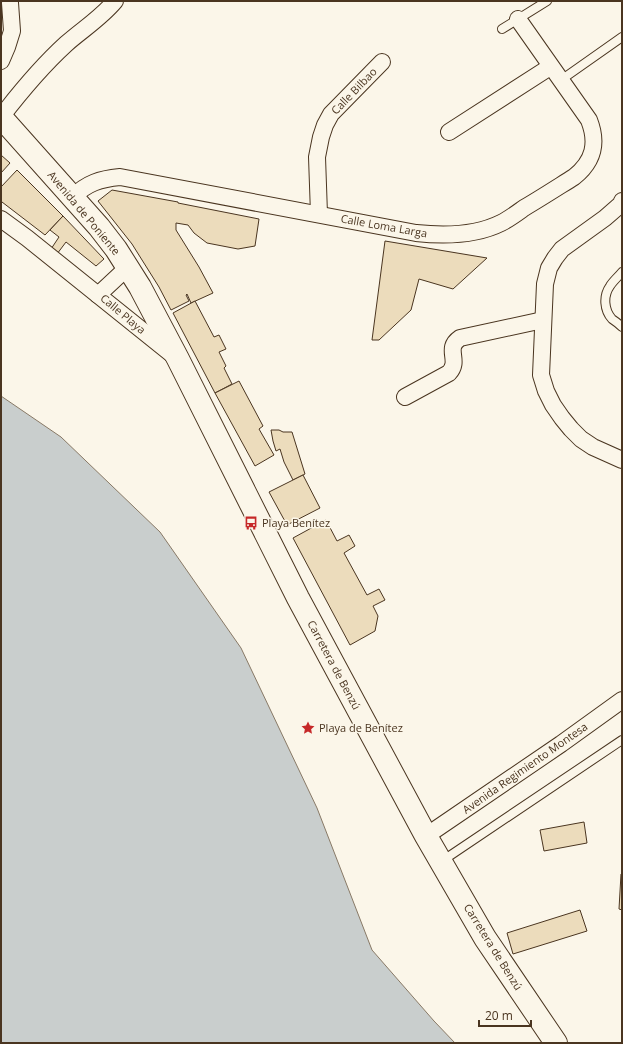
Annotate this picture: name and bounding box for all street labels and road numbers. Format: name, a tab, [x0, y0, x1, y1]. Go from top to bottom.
street label: Calle Bilbao	[327, 64, 380, 117]
street label: Avenida de Poniente	[45, 167, 124, 258]
street label: Calle Loma Larga	[340, 211, 429, 240]
street label: Calle Playa	[98, 290, 149, 337]
street label: Carretera de Benzú	[304, 617, 364, 712]
street label: Avenida Regimiento Montesa	[459, 719, 590, 817]
street label: Carretera de Benzú	[461, 901, 526, 993]

